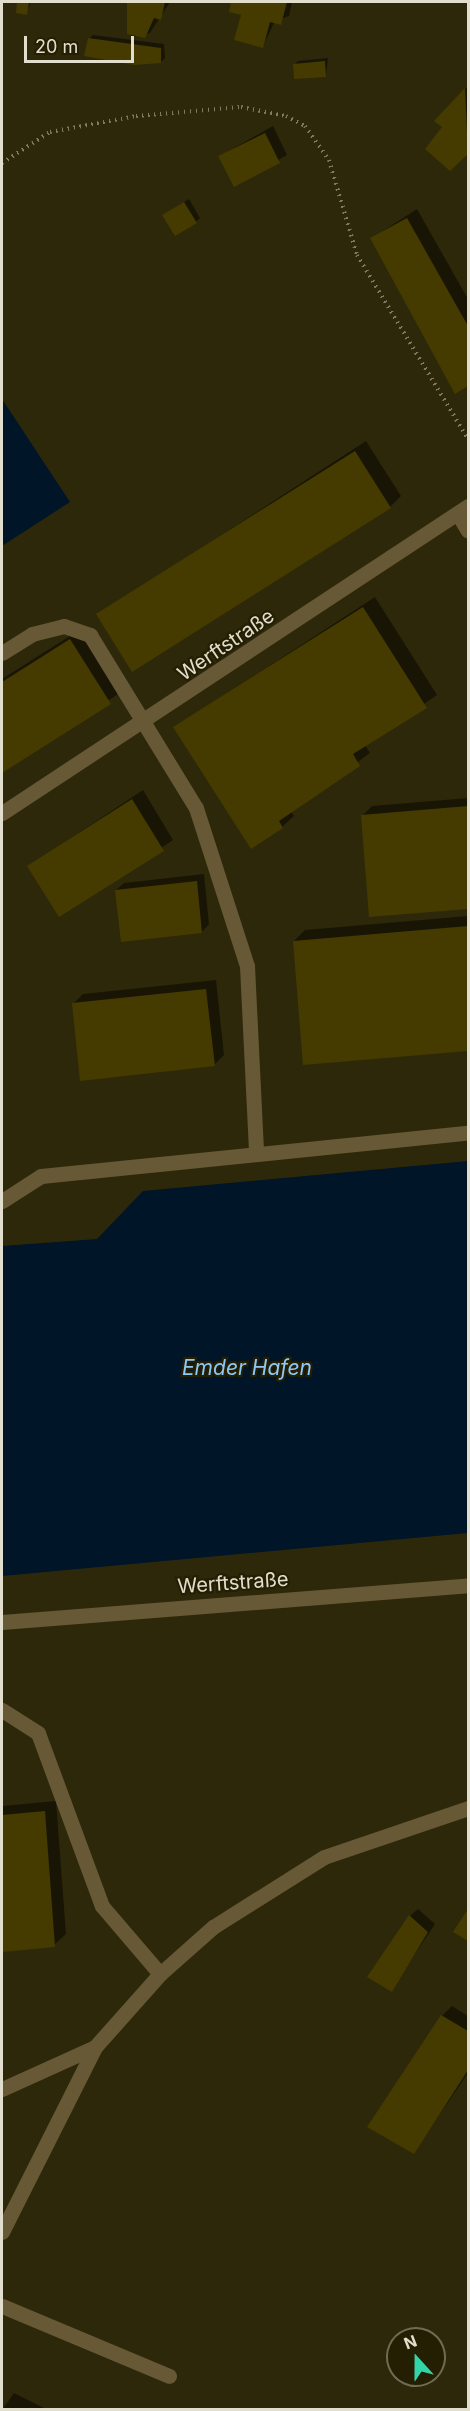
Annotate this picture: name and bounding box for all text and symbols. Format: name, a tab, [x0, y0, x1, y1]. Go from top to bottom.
scale bar	[27, 24, 136, 62]
text: 20 m	[35, 36, 78, 57]
street label: Werftstraße	[173, 604, 279, 686]
water label: Emder Hafen	[182, 1355, 312, 1381]
street label: Werftstraße	[177, 1567, 289, 1599]
north arrow	[386, 2327, 446, 2387]
text: N	[401, 2331, 420, 2354]

